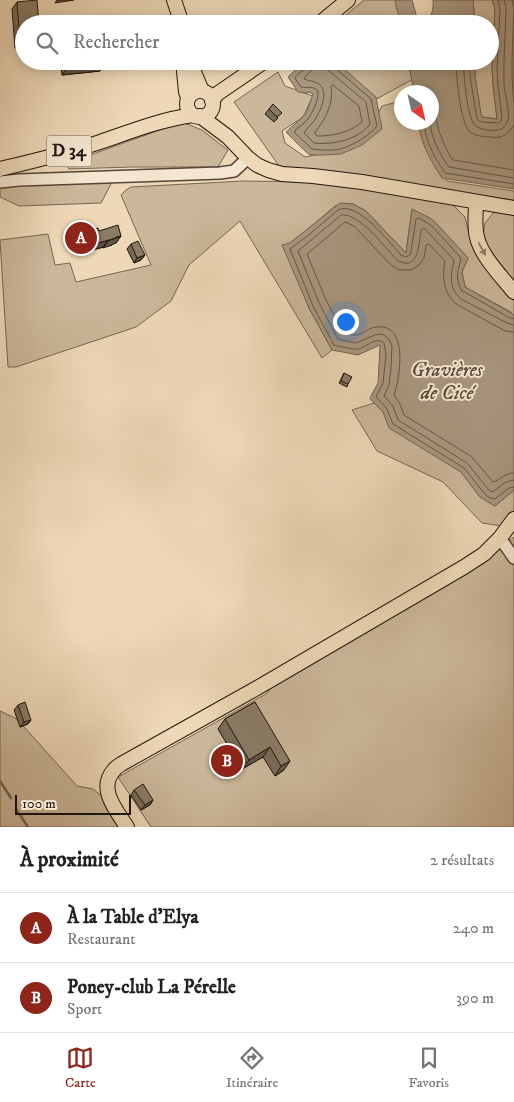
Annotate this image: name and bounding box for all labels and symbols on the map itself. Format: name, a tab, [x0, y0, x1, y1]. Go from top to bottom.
north arrow	[394, 85, 439, 130]
road number: D 34	[46, 136, 92, 166]
pin: A	[65, 219, 97, 257]
one-way arrow	[478, 242, 486, 256]
your location	[333, 309, 359, 335]
water label: Gravières de Cicé	[411, 358, 484, 406]
pin: B	[211, 742, 243, 780]
scale bar	[15, 792, 131, 815]

